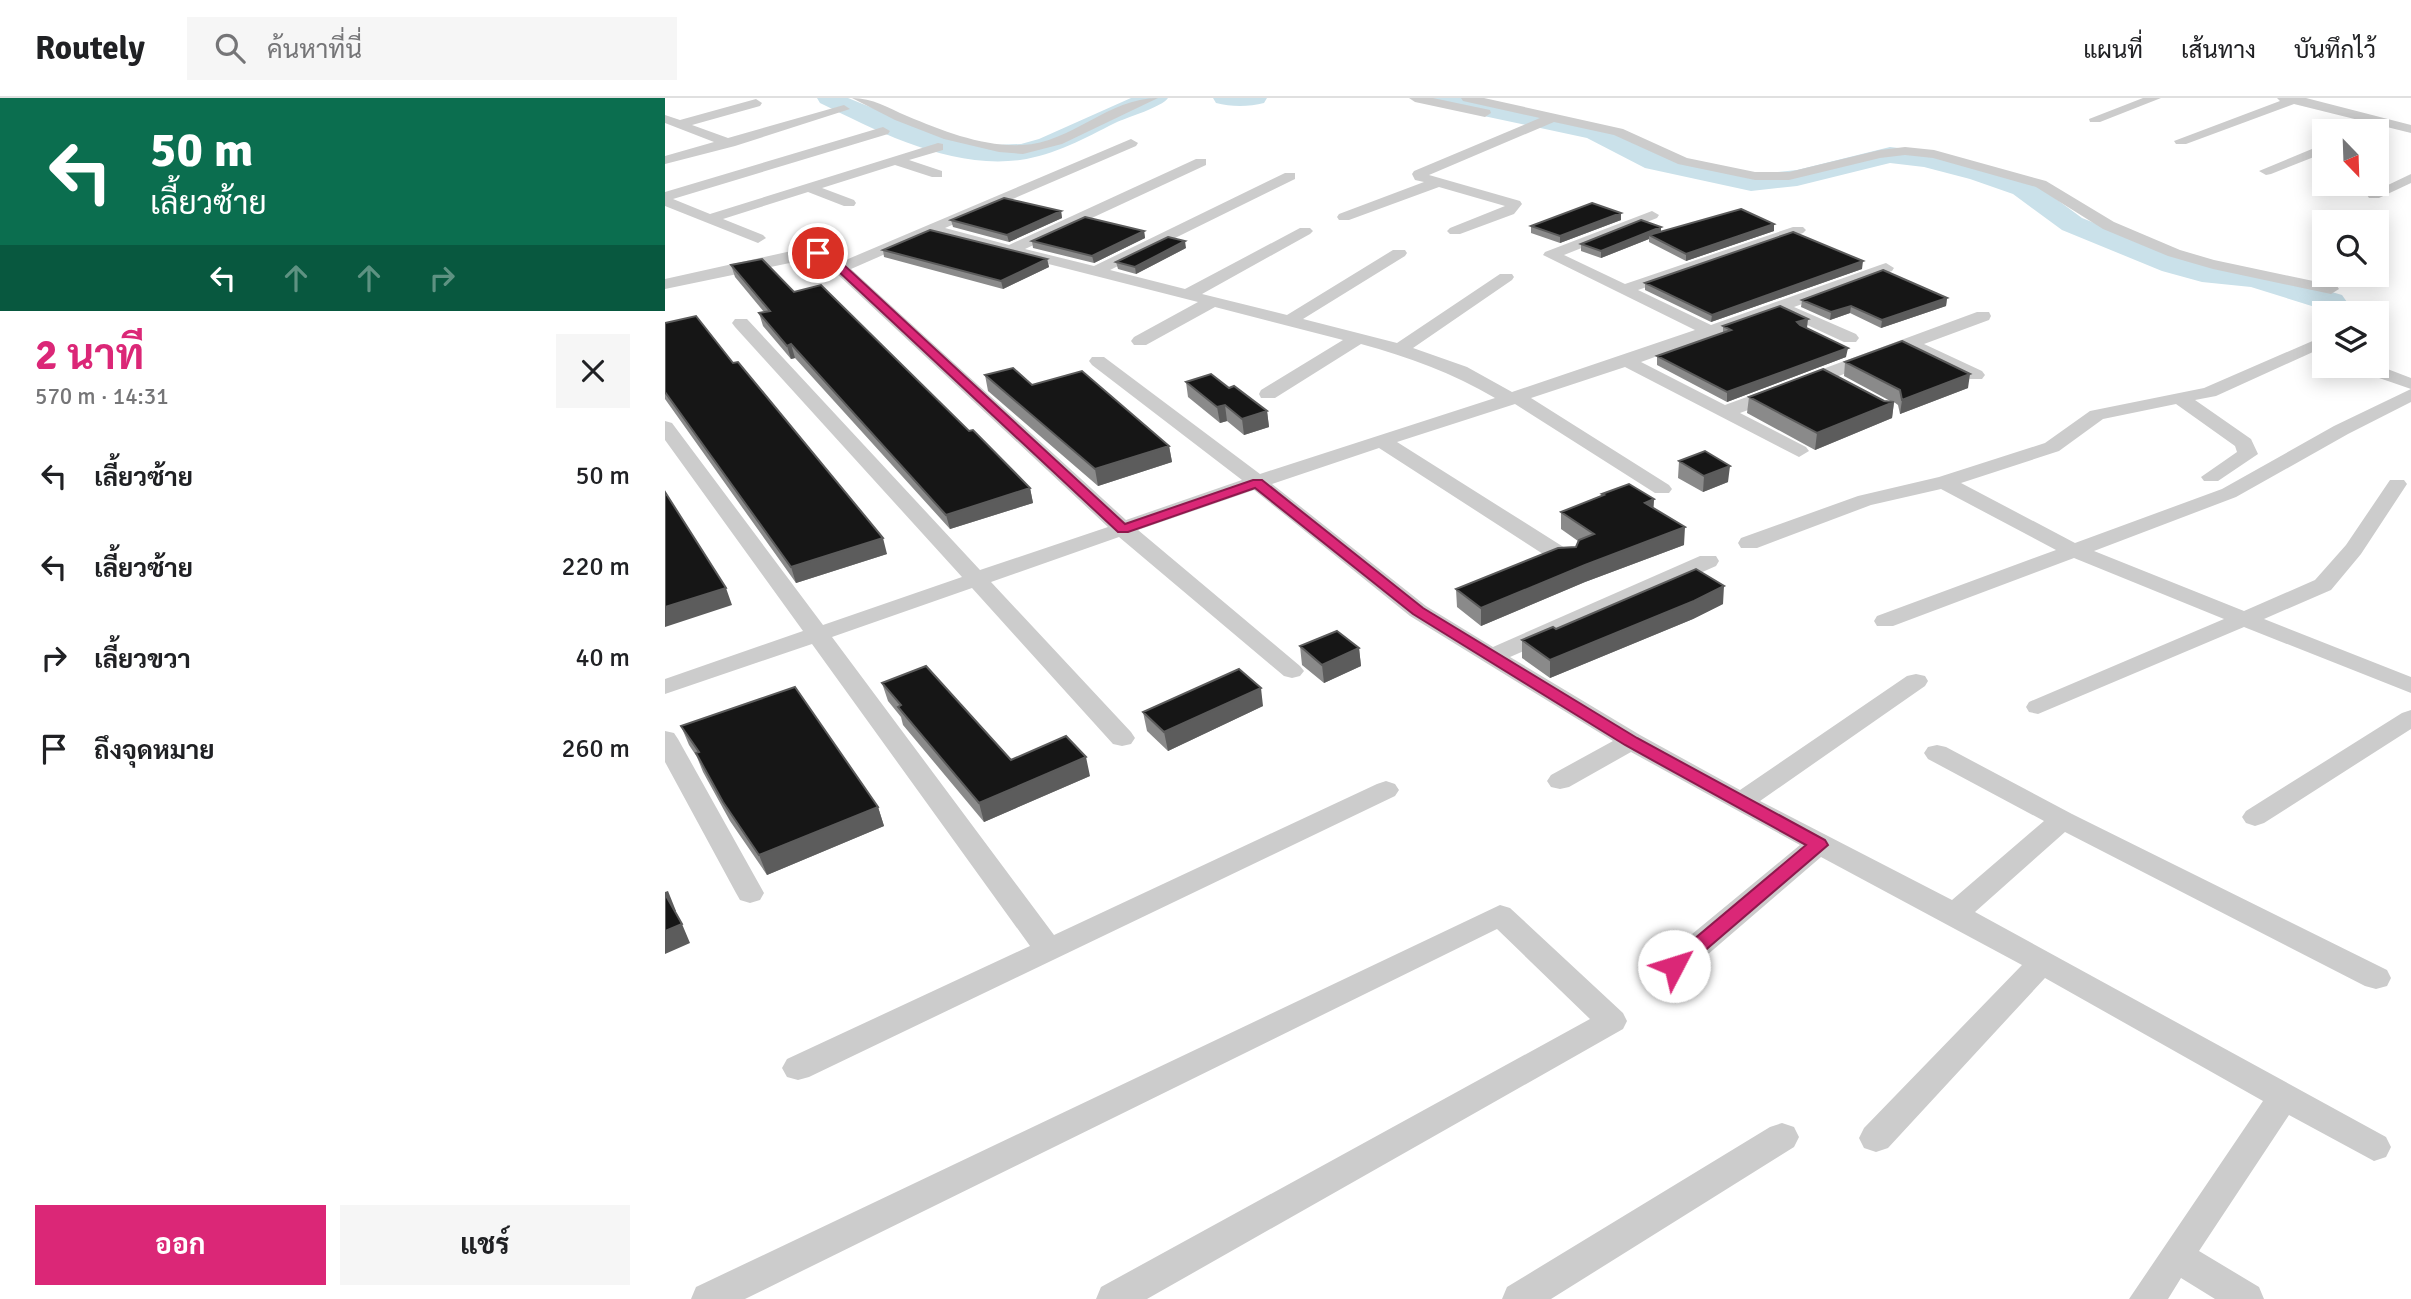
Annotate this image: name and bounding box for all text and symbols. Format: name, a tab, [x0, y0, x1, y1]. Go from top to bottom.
search box	[187, 17, 677, 80]
text: Routely	[35, 28, 145, 69]
icon: search	[211, 29, 249, 67]
text: ค้นหาที่นี่	[267, 34, 362, 66]
text: แผนที่	[2083, 35, 2143, 65]
text: เส้นทาง	[2181, 35, 2256, 65]
text: บันทึกไว้	[2294, 35, 2376, 65]
north arrow	[2312, 119, 2389, 196]
map controls	[2312, 119, 2389, 378]
text: 50 m	[150, 120, 253, 180]
icon: left	[35, 126, 126, 217]
text: เลี้ยวซ้าย	[150, 184, 267, 223]
button: search	[2312, 210, 2389, 287]
pin	[788, 223, 848, 283]
icon: arrive	[799, 234, 837, 272]
icon: left	[204, 259, 242, 297]
icon: ahead	[277, 259, 315, 297]
icon: ahead	[350, 259, 388, 297]
icon: right	[423, 259, 461, 297]
button: layers	[2312, 301, 2389, 378]
text: 2 นาที	[35, 330, 144, 381]
button: close	[556, 334, 630, 408]
text: 570 m · 14:31	[35, 382, 169, 411]
icon: left	[35, 457, 73, 495]
text: 50 m	[575, 460, 630, 492]
text: เลี้ยวซ้าย	[94, 462, 193, 494]
icon: left	[35, 548, 73, 586]
text: 220 m	[561, 551, 630, 583]
text: เลี้ยวซ้าย	[94, 553, 193, 585]
icon: right	[35, 639, 73, 677]
text: 40 m	[575, 642, 630, 674]
text: เลี้ยวขวา	[94, 644, 191, 676]
icon: arrive	[35, 730, 73, 768]
text: 260 m	[561, 733, 630, 765]
text: ถึงจุดหมาย	[94, 735, 215, 767]
position arrow	[1637, 929, 1711, 1003]
button: ออก	[35, 1205, 326, 1285]
button: แชร์	[340, 1205, 630, 1285]

